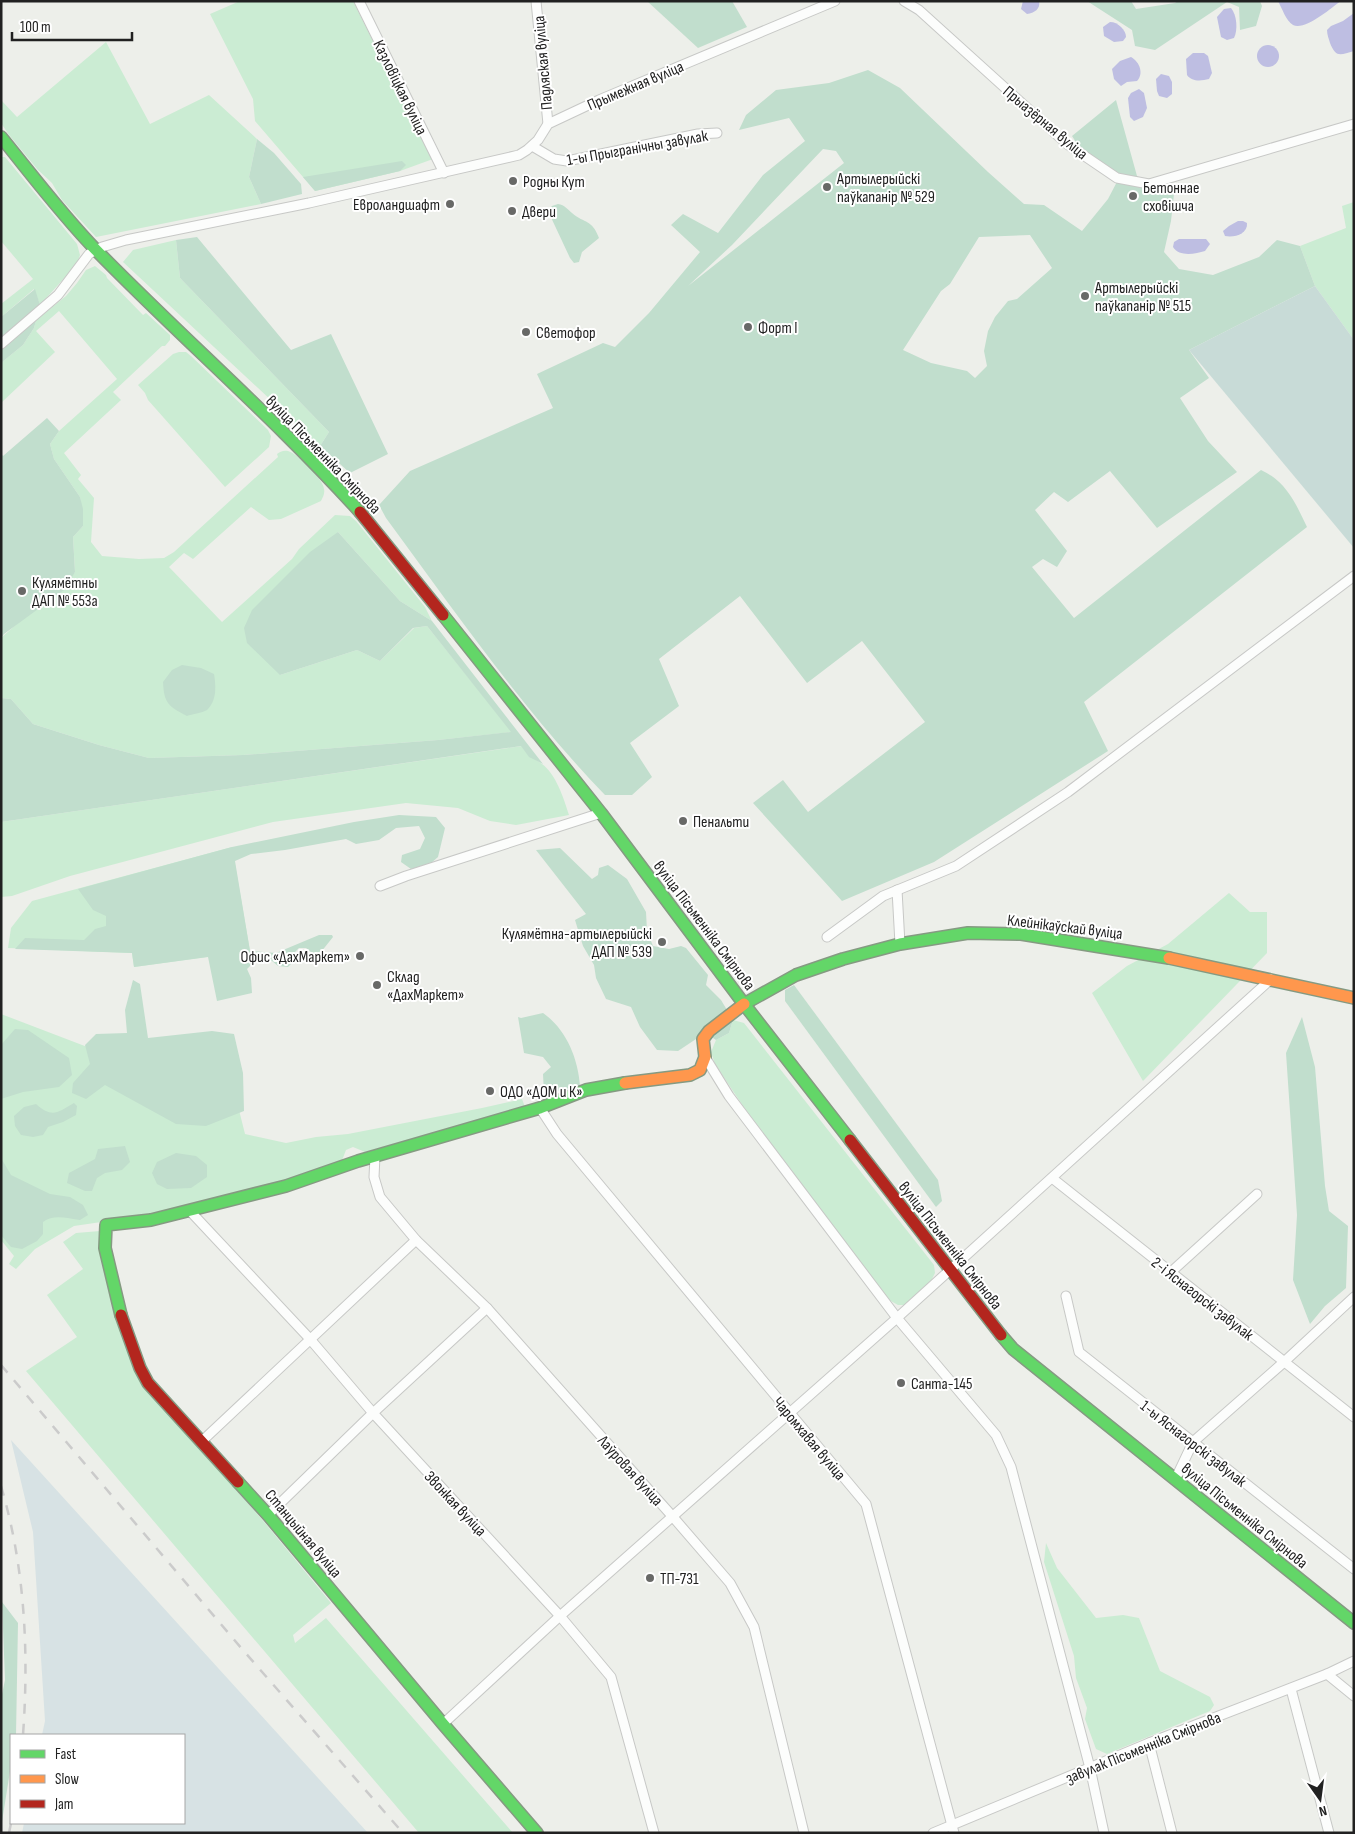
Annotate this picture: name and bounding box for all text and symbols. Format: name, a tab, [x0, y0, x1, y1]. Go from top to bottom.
scale bar	[12, 10, 132, 42]
street label: Падляская вуліца	[530, 15, 557, 111]
text: 100 m	[20, 18, 51, 37]
street label: Казловіцкая вуліца	[369, 37, 431, 138]
street label: Прымежная вуліца	[585, 58, 687, 115]
street label: Прыазёрная вуліца	[999, 82, 1091, 164]
street label: 1-ы Прыгранічны завулак	[565, 127, 710, 170]
place label: Артылерыйскі паўкапанір № 529	[836, 170, 935, 207]
place label: Родны Кут	[523, 173, 585, 192]
marker: Родны Кут	[507, 175, 519, 187]
place label: Бетоннае сховішча	[1143, 179, 1199, 216]
marker: Артылерыйскі паўкапанір № 529	[821, 181, 833, 193]
marker: Бетоннае сховішча	[1127, 190, 1139, 202]
place label: Евроландшафт	[353, 196, 440, 215]
marker: Евроландшафт	[444, 198, 456, 210]
place label: Двери	[522, 203, 556, 222]
marker: Двери	[506, 205, 518, 217]
place label: Артылерыйскі паўкапанір № 515	[1094, 279, 1191, 316]
marker: Артылерыйскі паўкапанір № 515	[1079, 290, 1091, 302]
place label: Форт I	[758, 319, 797, 338]
marker: Форт I	[742, 321, 754, 333]
place label: Светофор	[536, 324, 596, 343]
marker: Светофор	[520, 326, 532, 338]
street label: вуліца Пісьменніка Смірнова	[261, 392, 384, 518]
place label: Кулямётны ДАП № 553а	[32, 574, 98, 611]
marker: Кулямётны ДАП № 553а	[16, 585, 28, 597]
place label: Пенальти	[693, 813, 749, 832]
marker: Пенальти	[677, 815, 689, 827]
street label: вуліца Пісьменніка Смірнова	[649, 857, 759, 994]
street label: Клейнікаўскай вуліца	[1006, 911, 1124, 944]
place label: Кулямётна-артылерыйскі ДАП № 539	[502, 925, 652, 962]
marker: Кулямётна-артылерыйскі ДАП № 539	[656, 936, 668, 948]
place label: Офис «ДахМаркет»	[241, 948, 350, 967]
marker: Офис «ДахМаркет»	[354, 950, 366, 962]
place label: Склад «ДахМаркет»	[387, 968, 464, 1005]
marker: Склад «ДахМаркет»	[371, 979, 383, 991]
place label: ОДО «ДОМ и К»	[500, 1083, 583, 1102]
marker: ОДО «ДОМ и К»	[484, 1085, 496, 1097]
street label: вуліца Пісьменніка Смірнова	[894, 1178, 1006, 1314]
street label: 2-і Яснагорскі завулак	[1147, 1253, 1258, 1346]
place label: Санта-145	[911, 1375, 972, 1394]
marker: Санта-145	[895, 1377, 907, 1389]
street label: Чаромхавая вуліца	[768, 1393, 849, 1484]
street label: 1-ы Яснагорскі завулак	[1136, 1397, 1251, 1492]
street label: Лаўровая вуліца	[593, 1431, 667, 1510]
street label: вуліца Пісьменніка Смірнова	[1177, 1459, 1311, 1573]
street label: Звонкая вуліца	[420, 1467, 490, 1541]
street label: Станцыйная вуліца	[260, 1486, 345, 1582]
place label: ТП-731	[660, 1570, 699, 1589]
marker: ТП-731	[644, 1572, 656, 1584]
street label: завулак Пісьменніка Смірнова	[1063, 1709, 1224, 1788]
legend	[10, 1734, 185, 1824]
text: Fast	[55, 1745, 77, 1764]
text: Slow	[55, 1770, 79, 1789]
north arrow	[1295, 1774, 1345, 1824]
text: Jam	[54, 1795, 73, 1814]
text: N	[1317, 1802, 1329, 1820]

